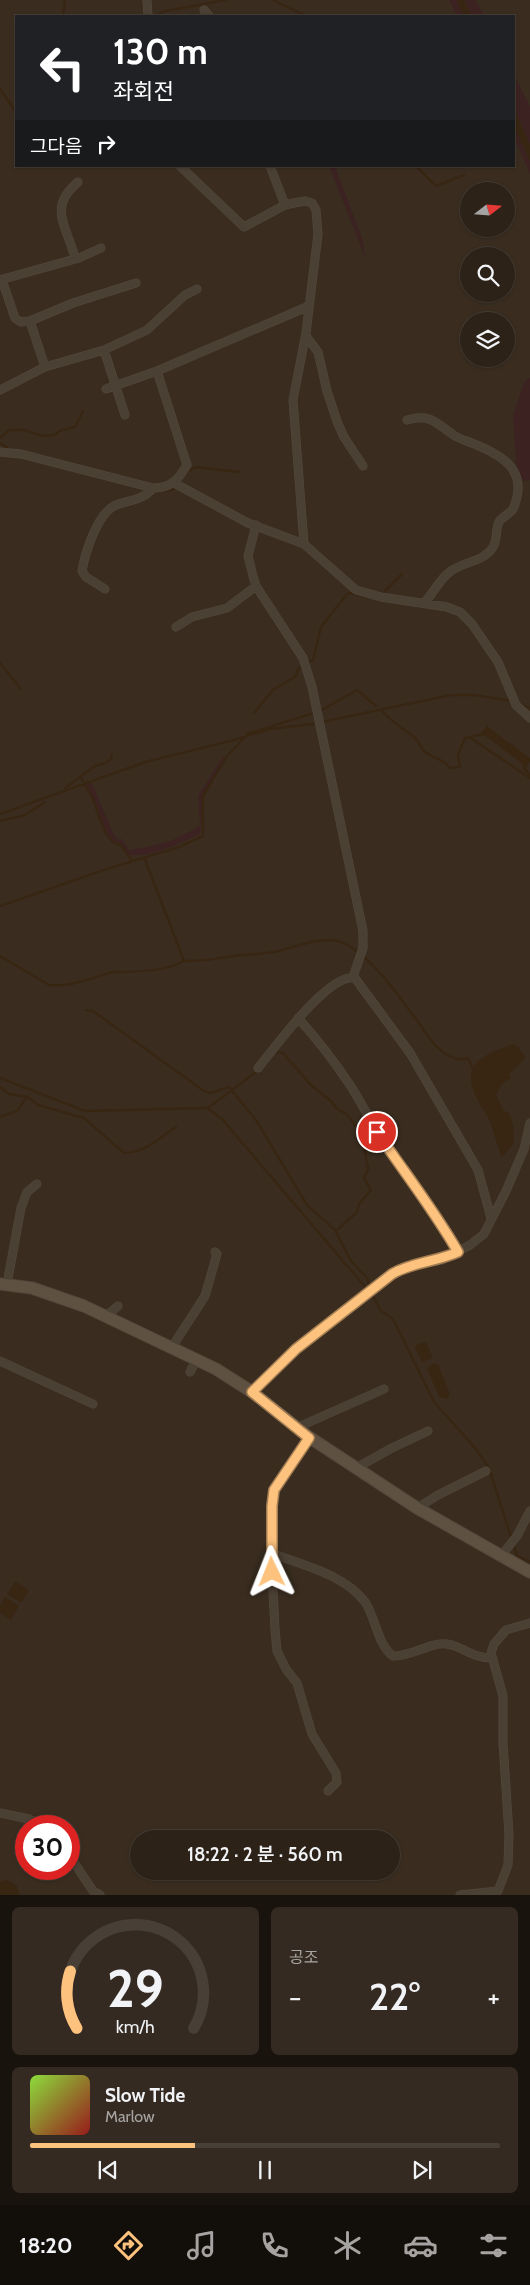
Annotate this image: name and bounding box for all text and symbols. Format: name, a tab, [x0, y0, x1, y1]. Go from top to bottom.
text: 130 m	[113, 30, 208, 73]
icon: left	[30, 35, 95, 100]
text: 좌회전	[113, 78, 174, 105]
icon: right	[92, 130, 120, 158]
text: 그다음	[30, 135, 82, 158]
north arrow	[460, 182, 515, 238]
map controls	[460, 182, 515, 367]
button: search	[460, 247, 515, 302]
button: layers	[460, 312, 515, 367]
pin	[356, 1111, 398, 1153]
icon: arrive	[363, 1118, 391, 1146]
position arrow	[245, 1545, 297, 1597]
speed limit sign: 30	[15, 1815, 80, 1880]
text: 18:22 · 2 분 · 560 m	[187, 1843, 343, 1866]
text: 공조	[289, 1948, 318, 1967]
text: 29	[107, 1957, 164, 2020]
text: 22°	[369, 1973, 420, 2020]
text: −	[289, 1980, 301, 2014]
text: +	[488, 1980, 500, 2014]
text: km/h	[116, 2016, 155, 2037]
text: Slow Tide	[105, 2084, 185, 2107]
text: Marlow	[105, 2107, 155, 2126]
icon: previous	[94, 2156, 122, 2184]
icon: pause	[251, 2156, 279, 2184]
icon: next	[408, 2156, 436, 2184]
icon: directions	[111, 2228, 146, 2263]
icon: music	[184, 2228, 219, 2263]
icon: phone	[257, 2228, 292, 2263]
icon: climate	[330, 2228, 365, 2263]
icon: car	[403, 2228, 438, 2263]
icon: filters	[476, 2228, 511, 2263]
text: 18:20	[19, 2232, 73, 2259]

